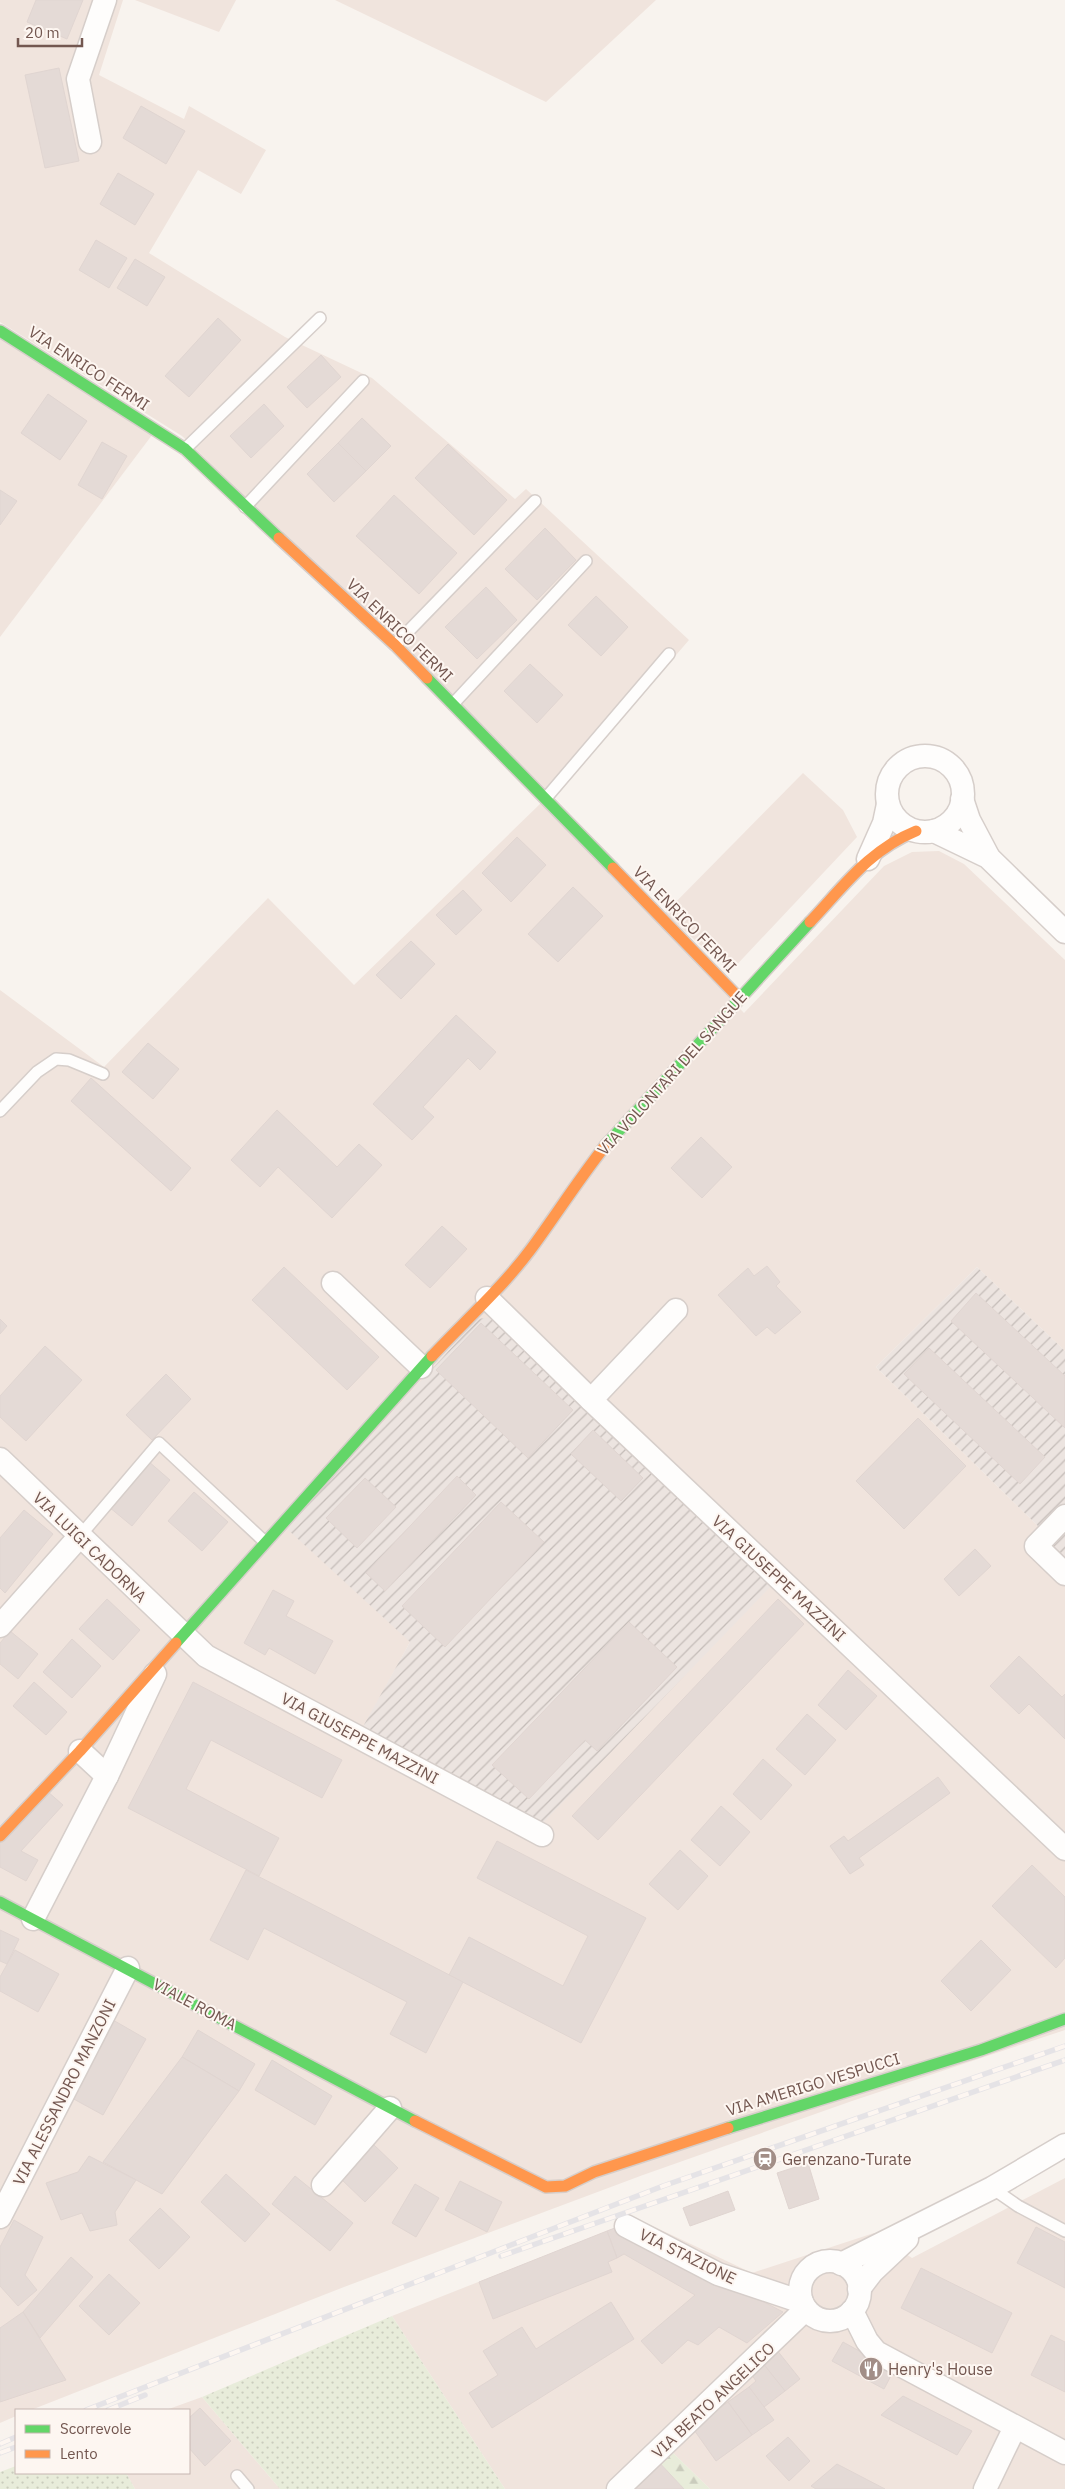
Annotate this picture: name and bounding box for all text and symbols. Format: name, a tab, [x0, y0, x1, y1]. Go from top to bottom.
scale bar	[18, 15, 81, 47]
text: 20 m	[25, 23, 60, 42]
street label: VIA ENRICO FERMI	[25, 321, 153, 415]
street label: VIA ENRICO FERMI	[343, 574, 457, 686]
street label: VIA ENRICO FERMI	[629, 862, 741, 976]
street label: VIA VOLONTARI DEL SANGUE	[593, 987, 751, 1159]
street label: VIA LUIGI CADORNA	[29, 1488, 151, 1606]
street label: VIA GIUSEPPE MAZZINI	[708, 1511, 850, 1645]
street label: VIA GIUSEPPE MAZZINI	[278, 1688, 442, 1788]
street label: VIALE ROMA	[150, 1974, 240, 2034]
street label: VIA ALESSANDRO MANZONI	[8, 1996, 120, 2188]
street label: VIA AMERIGO VESPUCCI	[724, 2048, 902, 2120]
station icon: Gerenzano-Turate	[752, 2146, 778, 2172]
place label: Gerenzano-Turate	[782, 2149, 912, 2169]
street label: VIA STAZIONE	[636, 2224, 740, 2288]
street label: VIA BEATO ANGELICO	[647, 2338, 779, 2462]
restaurant icon: Henry's House	[858, 2356, 884, 2382]
place label: Henry's House	[888, 2359, 993, 2379]
legend	[15, 2409, 190, 2474]
text: Scorrevole	[60, 2419, 132, 2438]
text: Lento	[60, 2444, 98, 2463]

